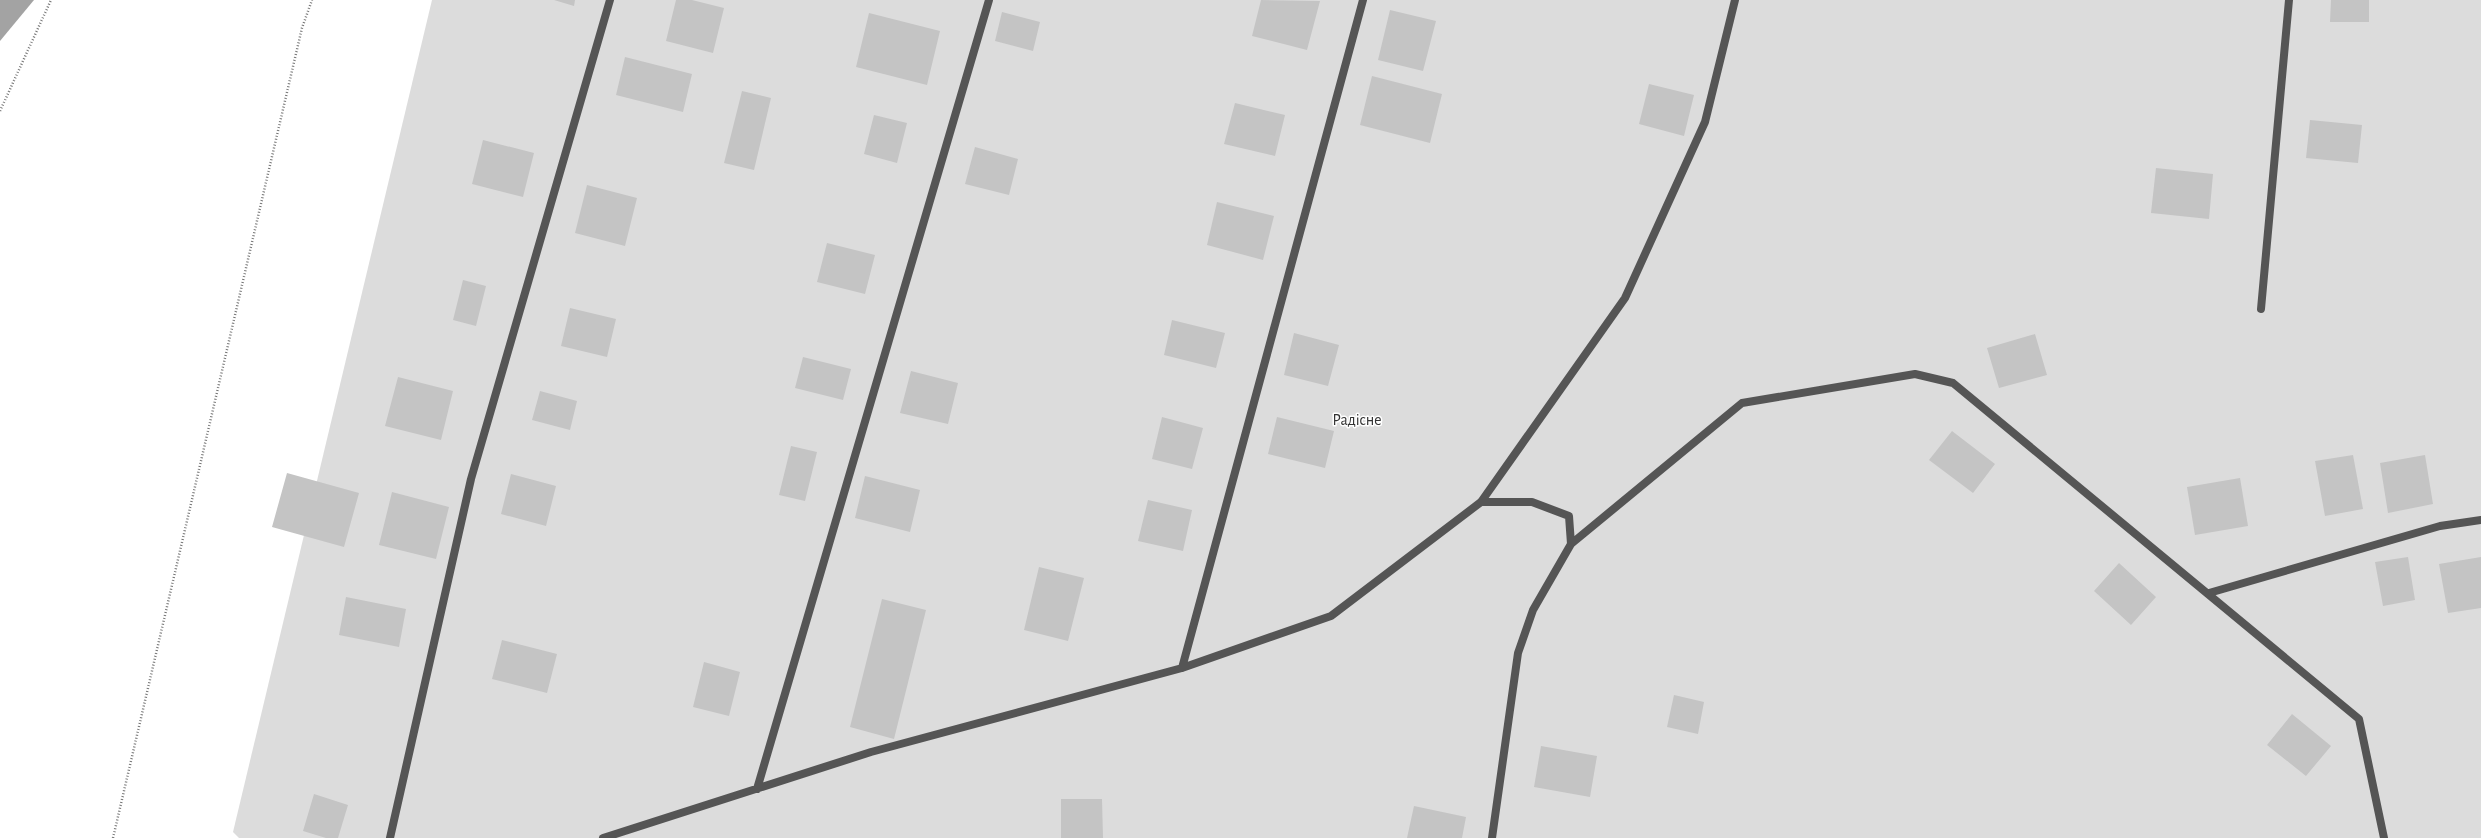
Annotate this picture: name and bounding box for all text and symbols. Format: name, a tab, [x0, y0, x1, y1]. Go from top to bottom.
park label: Радісне	[1332, 412, 1382, 428]

